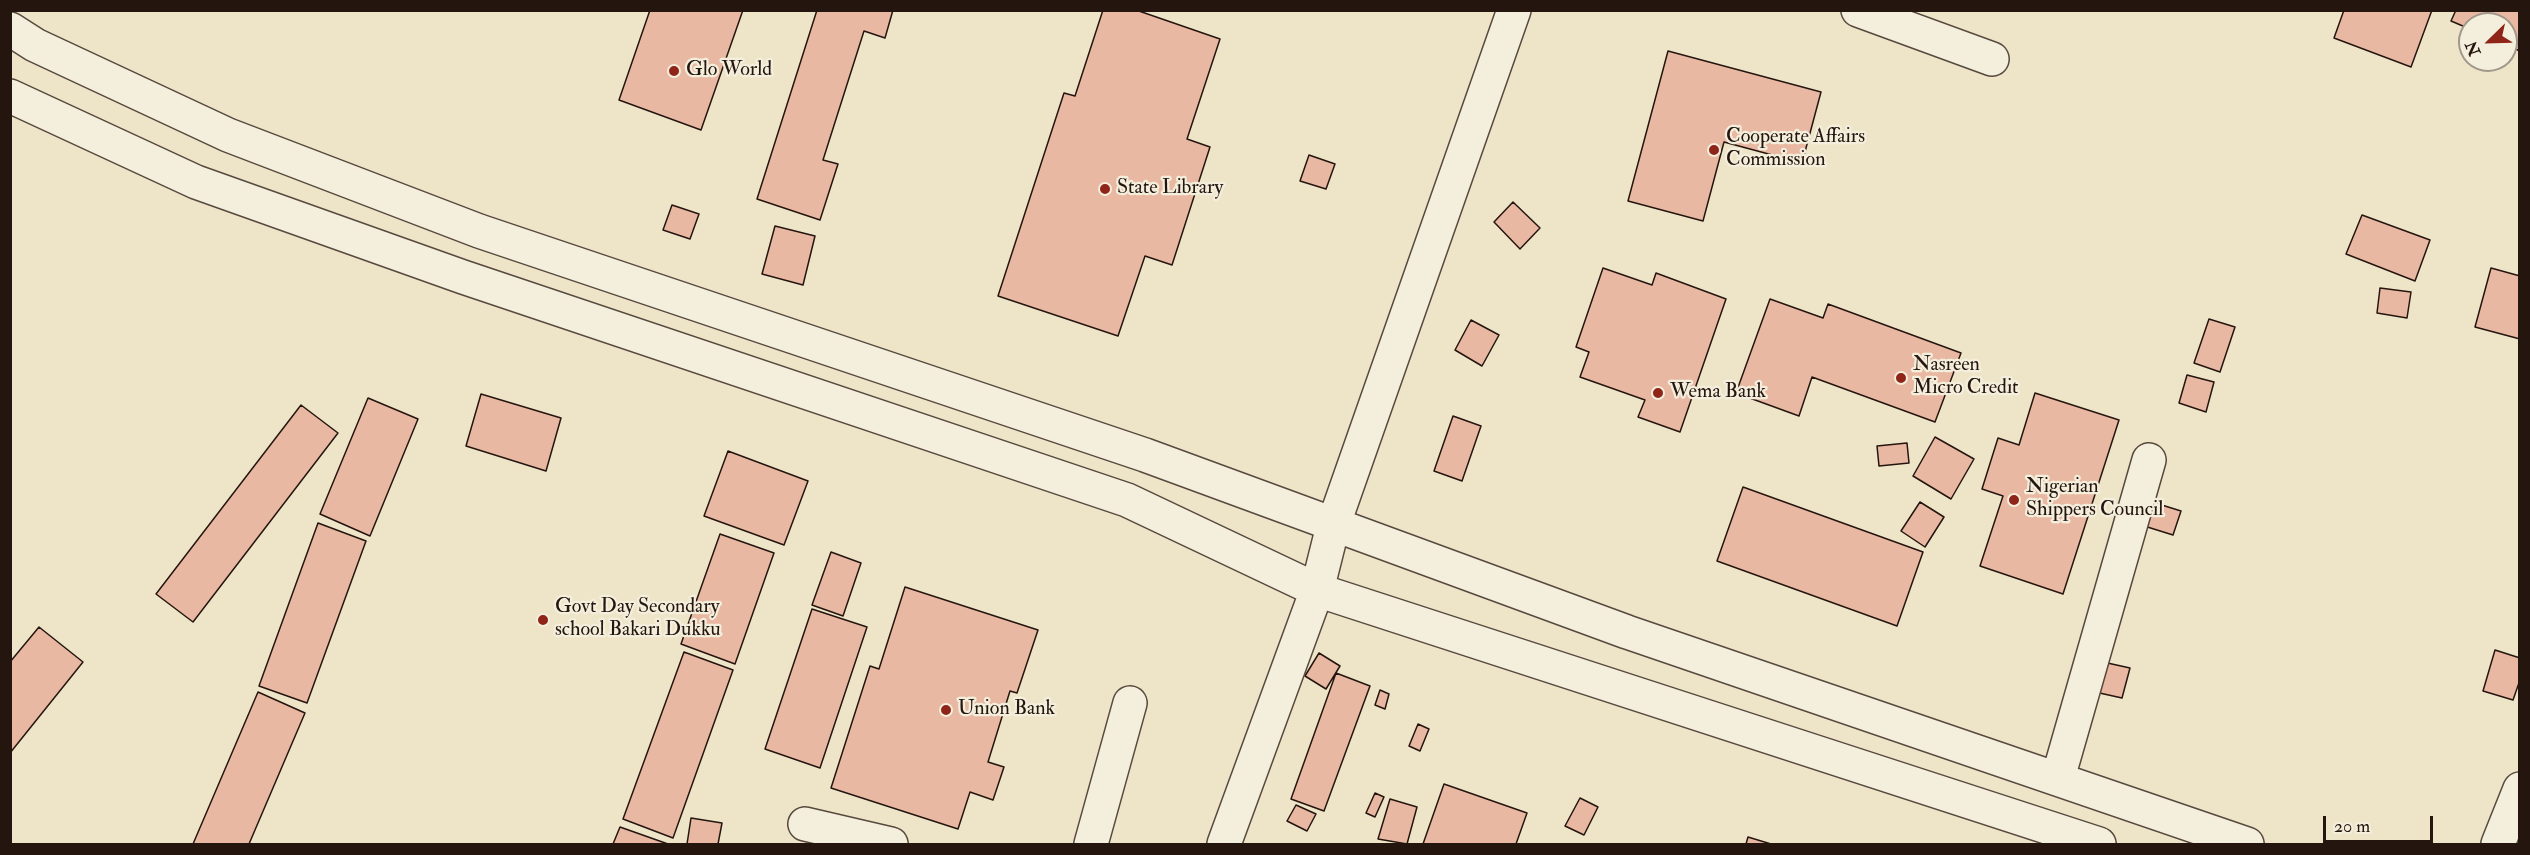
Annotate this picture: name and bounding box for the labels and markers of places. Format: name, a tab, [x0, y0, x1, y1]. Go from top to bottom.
place label: Glo World	[686, 59, 772, 83]
marker: Glo World	[667, 64, 681, 78]
place label: Cooperate Affairs Commission	[1726, 126, 1865, 173]
marker: Cooperate Affairs Commission	[1707, 143, 1721, 157]
place label: State Library	[1117, 177, 1223, 201]
marker: State Library	[1098, 182, 1112, 196]
place label: Nasreen Micro Credit	[1913, 354, 2019, 401]
marker: Nasreen Micro Credit	[1894, 371, 1908, 385]
place label: Wema Bank	[1670, 381, 1766, 405]
marker: Wema Bank	[1651, 386, 1665, 400]
place label: Nigerian Shippers Council	[2026, 476, 2163, 523]
marker: Nigerian Shippers Council	[2007, 493, 2021, 507]
place label: Govt Day Secondary school Bakari Dukku	[555, 596, 721, 643]
marker: Govt Day Secondary school Bakari Dukku	[536, 613, 550, 627]
place label: Union Bank	[958, 698, 1055, 722]
marker: Union Bank	[939, 703, 953, 717]

